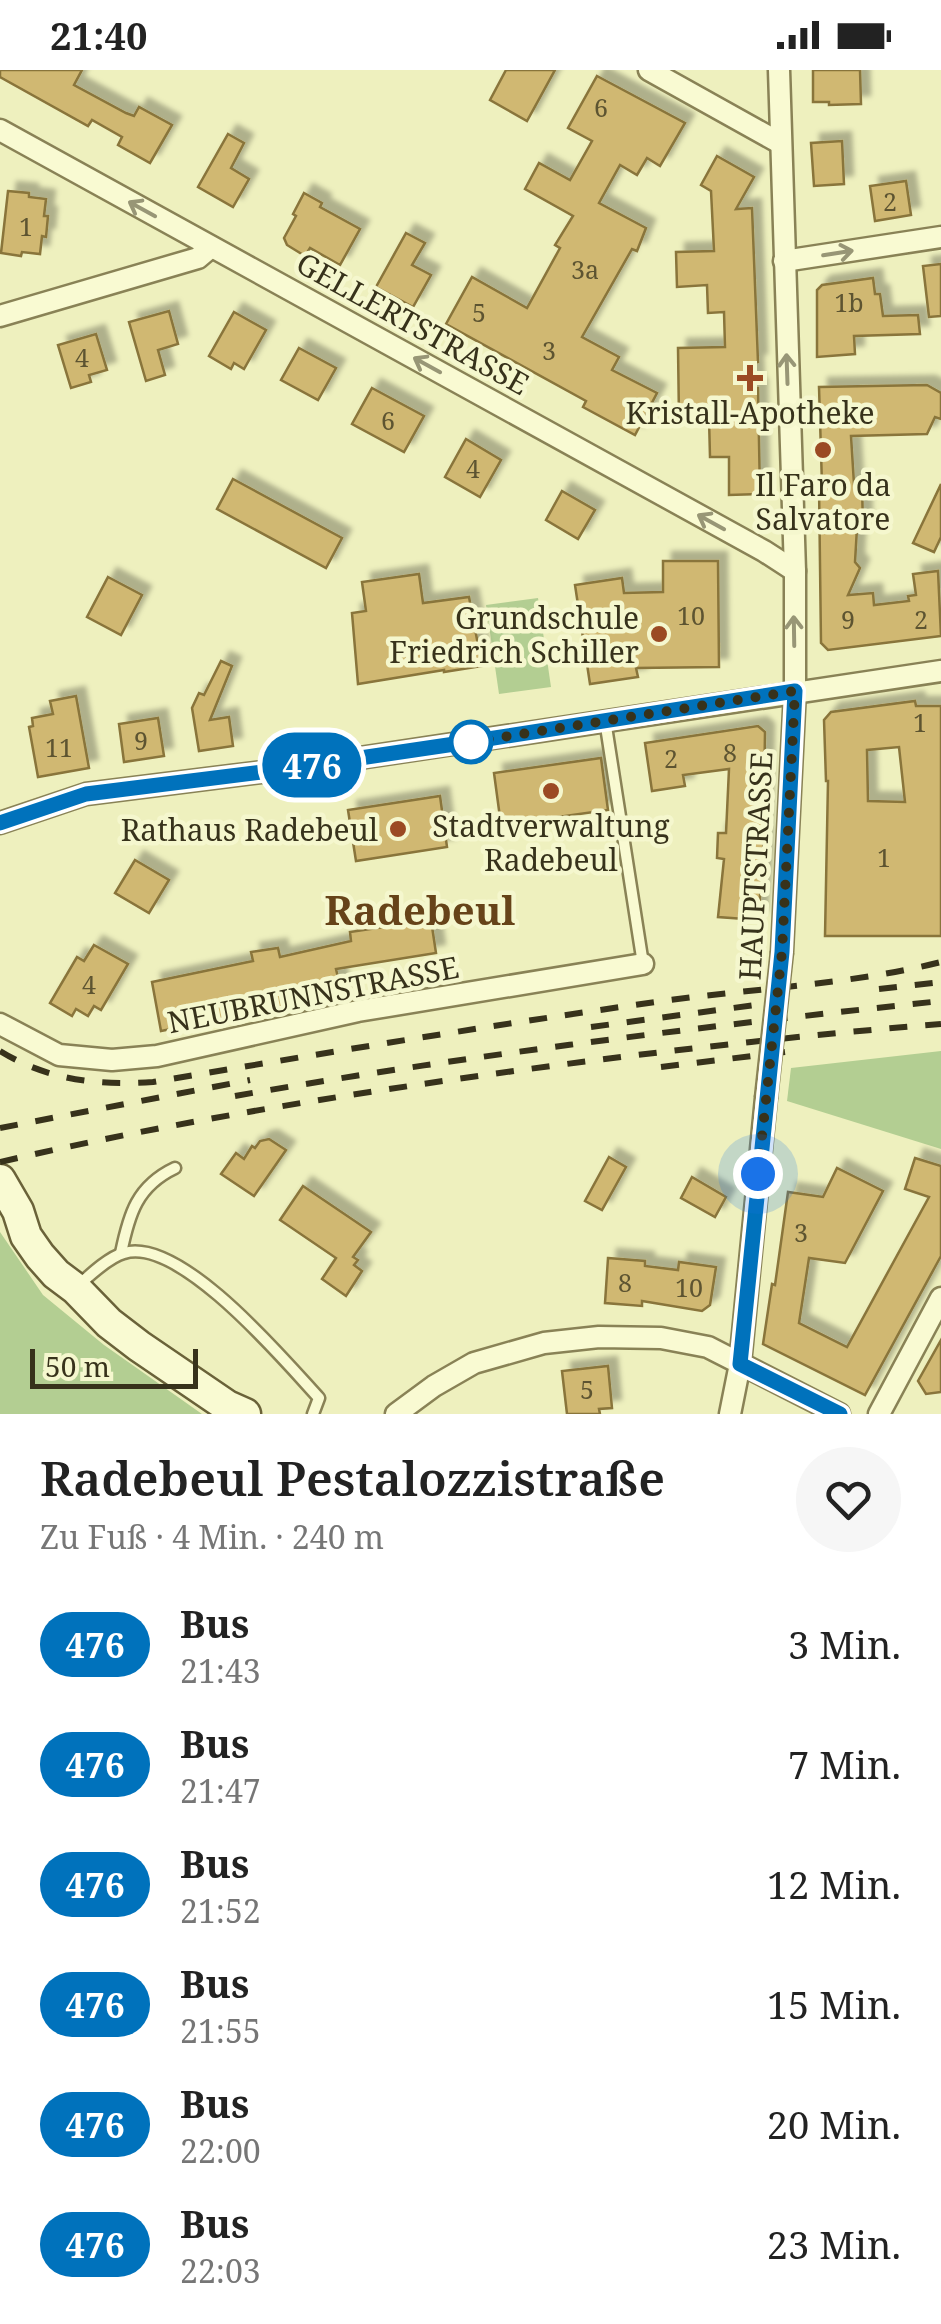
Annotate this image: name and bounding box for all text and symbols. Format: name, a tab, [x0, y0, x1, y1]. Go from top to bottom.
text: 21:40	[50, 9, 147, 61]
house number: 6	[594, 90, 608, 124]
house number: 2	[883, 184, 897, 218]
one-way arrow	[127, 198, 157, 218]
house number: 1	[19, 209, 33, 243]
street label: GELLERTSTRASSE	[289, 242, 537, 404]
one-way arrow	[821, 243, 853, 261]
house number: 3a	[571, 252, 599, 286]
house number: 1b	[834, 285, 864, 319]
house number: 5	[472, 295, 486, 329]
house number: 3	[542, 333, 556, 367]
house number: 4	[75, 340, 89, 374]
one-way arrow	[778, 353, 797, 385]
one-way arrow	[412, 355, 442, 375]
marker: Kristall-Apotheke	[739, 367, 761, 389]
place label: Kristall-Apotheke	[625, 392, 875, 433]
house number: 6	[381, 403, 395, 437]
marker: Il Faro da Salvatore	[812, 439, 834, 461]
house number: 4	[466, 451, 480, 485]
place label: Il Faro da Salvatore	[755, 464, 891, 539]
one-way arrow	[697, 511, 727, 531]
place label: Grundschule Friedrich Schiller	[389, 597, 639, 672]
house number: 10	[677, 598, 705, 632]
house number: 9	[841, 602, 855, 636]
house number: 2	[914, 602, 928, 636]
one-way arrow	[785, 616, 804, 648]
marker: Grundschule Friedrich Schiller	[648, 623, 670, 645]
house number: 1	[913, 705, 927, 739]
unlabelled marker	[450, 721, 492, 763]
house number: 9	[134, 723, 148, 757]
house number: 11	[45, 730, 73, 764]
line badge: 476	[254, 732, 370, 798]
house number: 8	[723, 735, 737, 769]
house number: 2	[664, 741, 678, 775]
text: 476	[282, 742, 342, 789]
street label: HAUPTSTRASSE	[729, 751, 781, 981]
marker: Stadtverwaltung Radebeul	[540, 780, 562, 802]
place label: Stadtverwaltung Radebeul	[432, 805, 670, 880]
place label: Rathaus Radebeul	[121, 809, 378, 850]
marker: Rathaus Radebeul	[387, 818, 409, 840]
house number: 1	[877, 840, 891, 874]
district label: Radebeul	[325, 882, 515, 937]
street label: NEUBRUNNSTRASSE	[164, 946, 462, 1042]
house number: 4	[82, 967, 96, 1001]
your location	[733, 1149, 783, 1199]
house number: 3	[794, 1215, 808, 1249]
house number: 8	[618, 1265, 632, 1299]
house number: 10	[675, 1270, 703, 1304]
scale bar	[30, 1344, 198, 1388]
text: 50 m	[45, 1347, 110, 1385]
house number: 5	[580, 1372, 594, 1406]
text: Radebeul Pestalozzistraße	[40, 1445, 665, 1510]
button: heart	[796, 1447, 901, 1552]
text: Zu Fuß · 4 Min. · 240 m	[40, 1515, 384, 1558]
text: Bus	[180, 1597, 249, 1649]
text: 3 Min.	[788, 1618, 901, 1670]
text: 476	[65, 1621, 125, 1668]
text: 21:43	[180, 1649, 261, 1692]
text: Bus	[180, 1717, 249, 1769]
text: 7 Min.	[788, 1738, 901, 1790]
text: 476	[65, 1741, 125, 1788]
text: 21:47	[180, 1769, 261, 1812]
text: Bus	[180, 1837, 249, 1889]
text: 12 Min.	[767, 1858, 901, 1910]
text: 476	[65, 1861, 125, 1908]
text: 21:52	[180, 1889, 261, 1932]
text: Bus	[180, 1957, 249, 2009]
text: 15 Min.	[767, 1978, 901, 2030]
text: 476	[65, 1981, 125, 2028]
text: 21:55	[180, 2009, 261, 2052]
text: Bus	[180, 2077, 249, 2129]
text: 20 Min.	[767, 2098, 901, 2150]
text: 476	[65, 2101, 125, 2148]
text: 22:00	[180, 2129, 261, 2172]
text: Bus	[180, 2197, 249, 2249]
text: 23 Min.	[767, 2218, 901, 2270]
text: 476	[65, 2221, 125, 2268]
text: 22:03	[180, 2249, 261, 2292]

